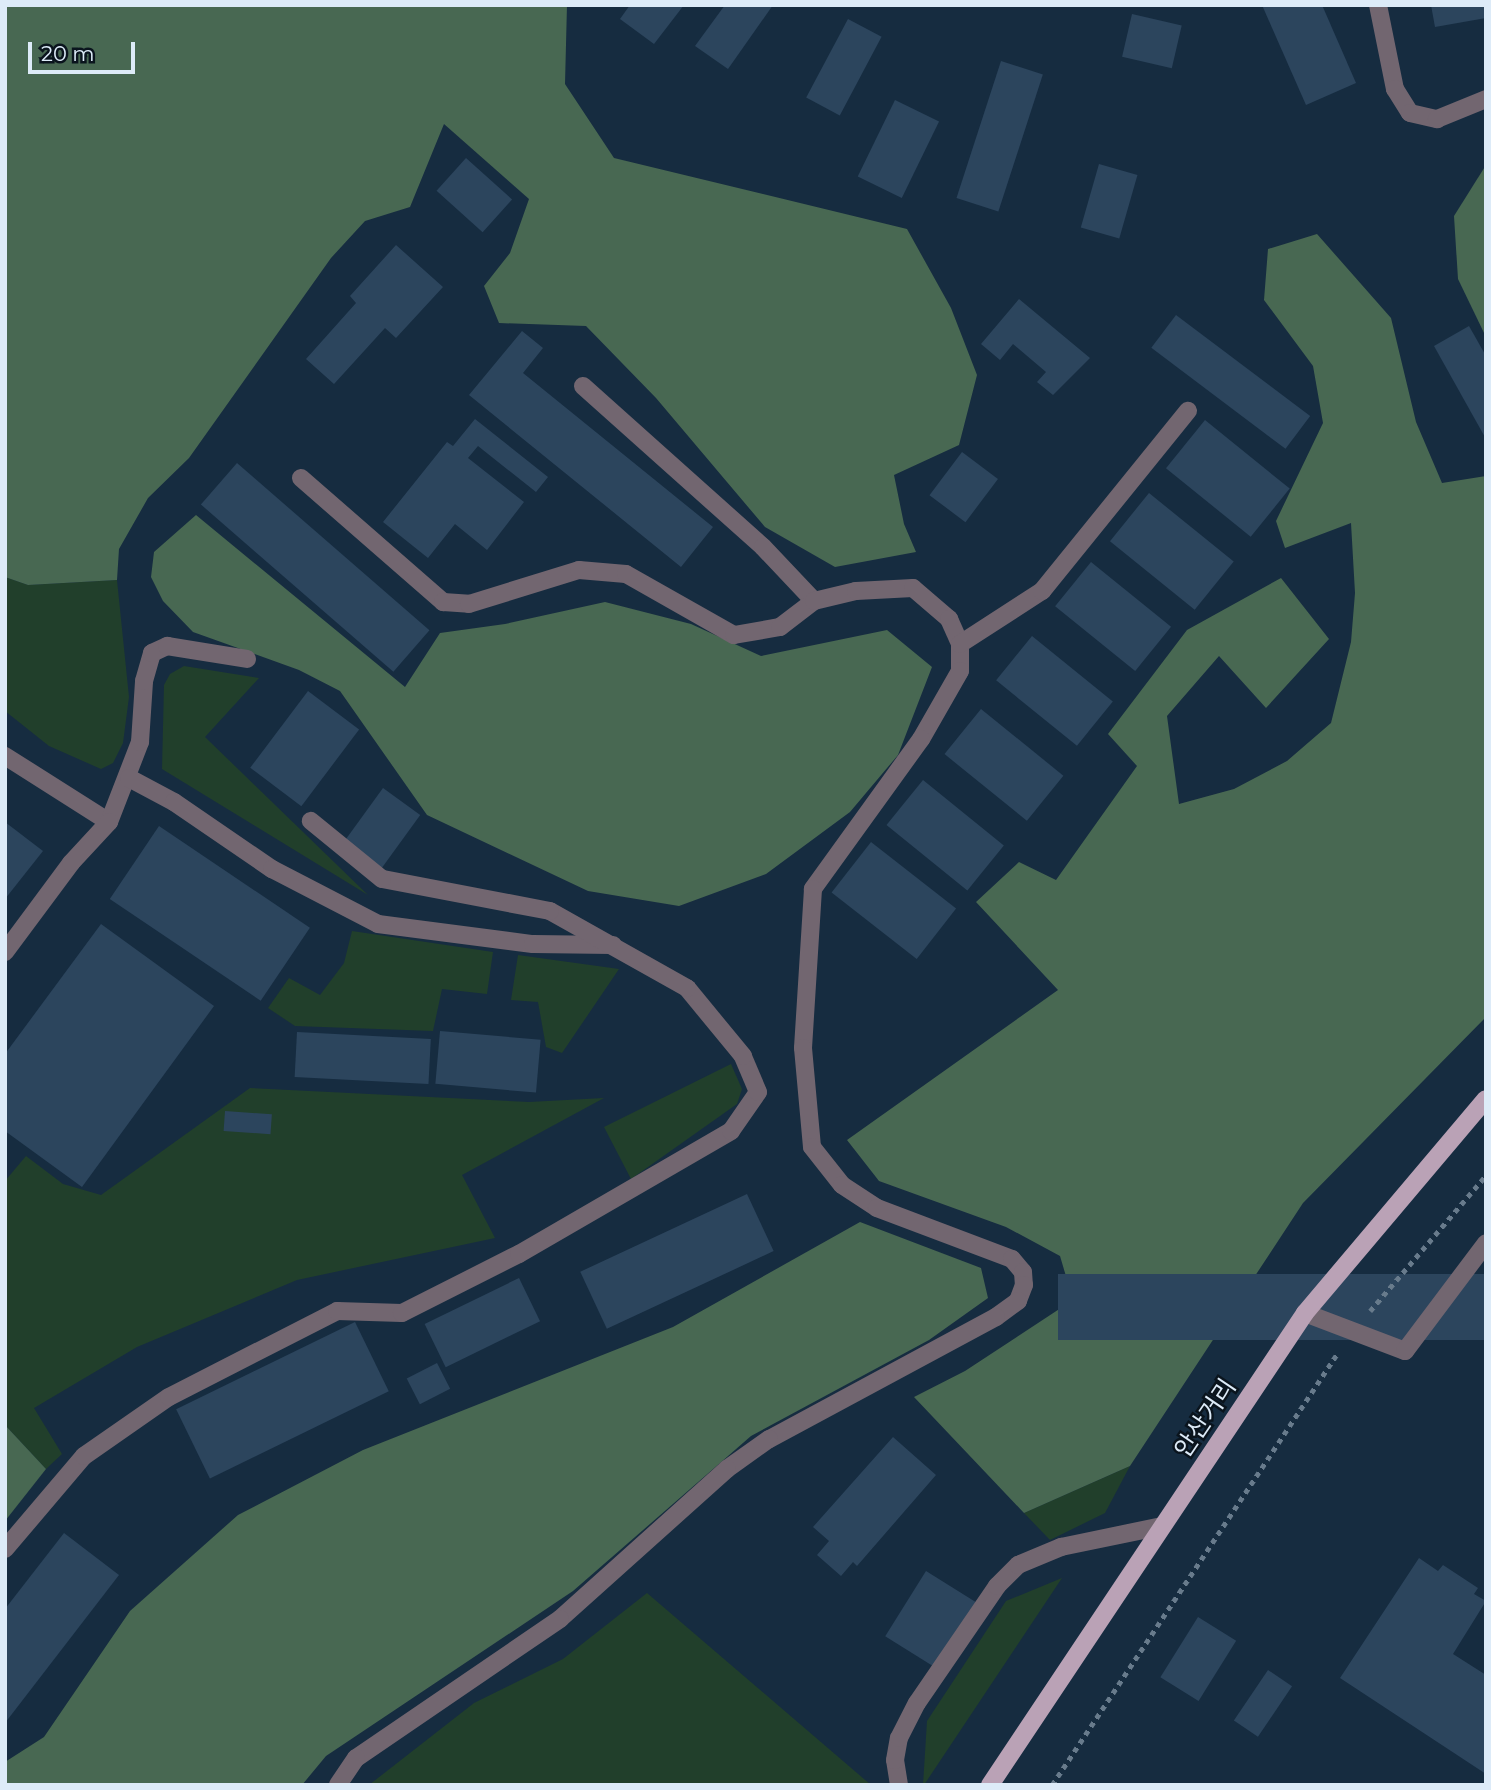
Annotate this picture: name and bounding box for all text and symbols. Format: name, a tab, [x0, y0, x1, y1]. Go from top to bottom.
scale bar	[32, 28, 138, 72]
text: 20 m	[41, 41, 95, 66]
street label: 안산거리	[1168, 1373, 1242, 1463]

